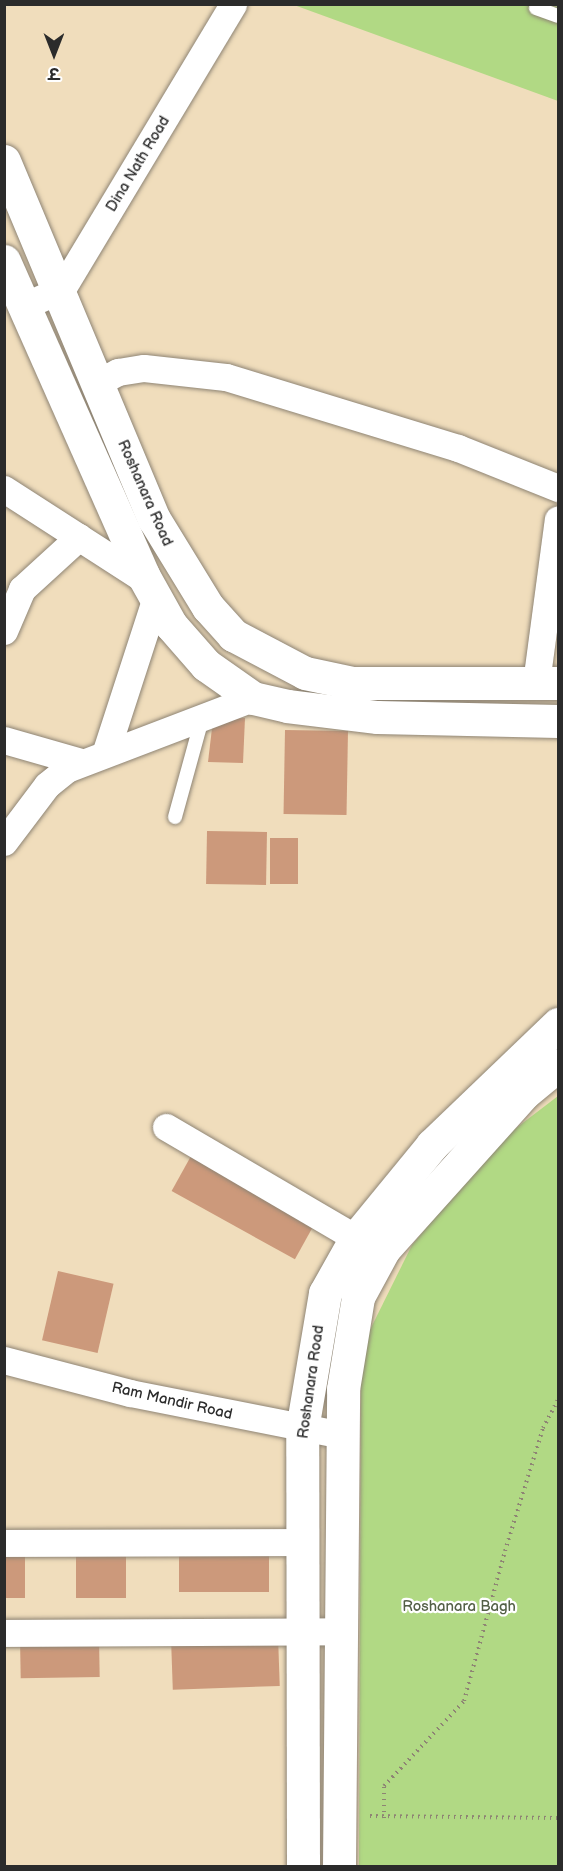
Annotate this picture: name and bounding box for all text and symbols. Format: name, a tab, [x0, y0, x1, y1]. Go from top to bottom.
north arrow	[24, 24, 84, 84]
text: उ	[49, 63, 59, 82]
street label: Dina Nath Road	[102, 113, 174, 215]
street label: Roshanara Road	[114, 437, 176, 549]
street label: Roshanara Road	[294, 1324, 328, 1440]
street label: Ram Mandir Road	[110, 1378, 234, 1424]
park label: Roshanara Bagh	[402, 1598, 516, 1616]

